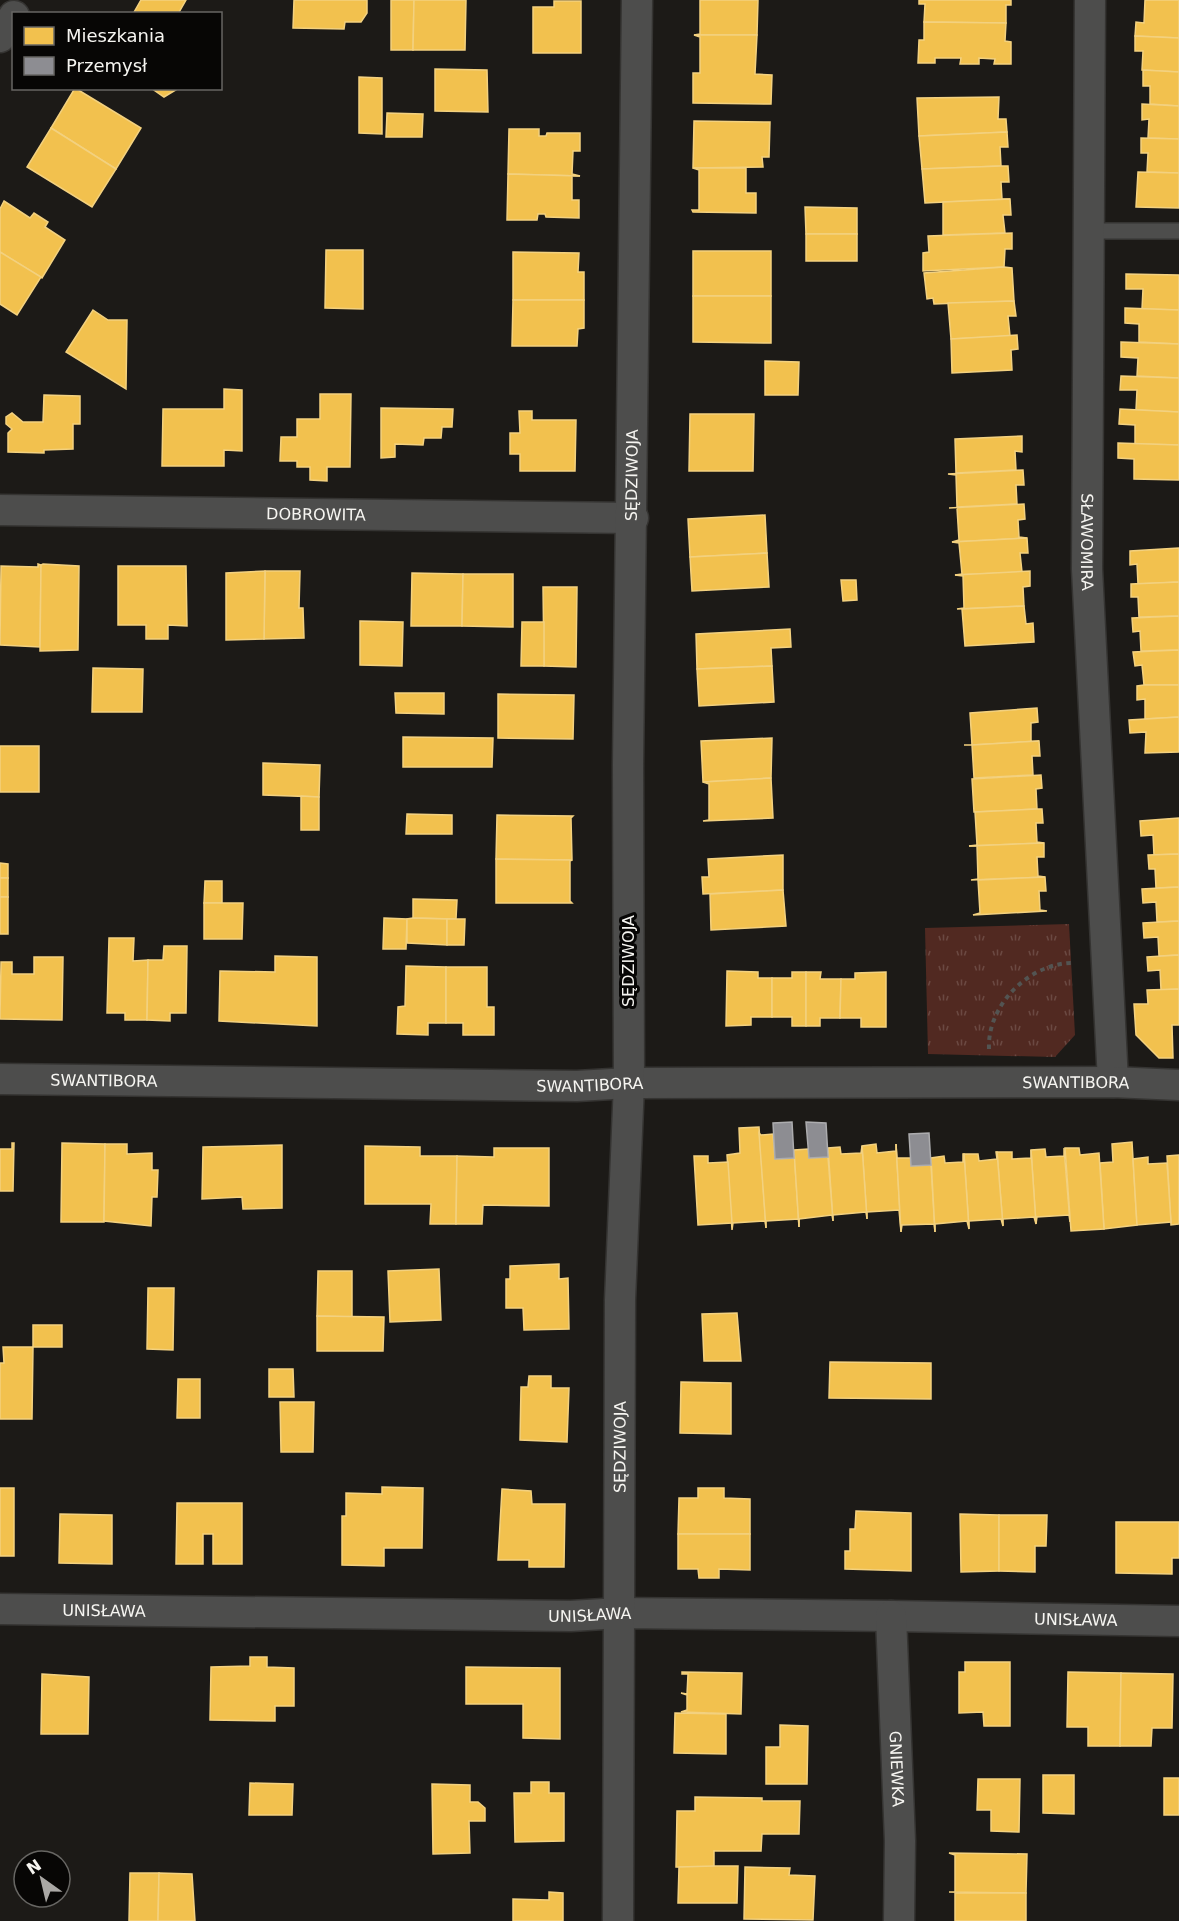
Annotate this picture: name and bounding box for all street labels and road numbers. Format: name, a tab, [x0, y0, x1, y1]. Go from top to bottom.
street label: SĘDZIWOJA	[621, 429, 641, 521]
street label: SŁAWOMIRA	[1077, 493, 1098, 591]
street label: DOBROWITA	[266, 504, 366, 524]
street label: SĘDZIWOJA	[619, 915, 638, 1007]
street label: SWANTIBORA	[50, 1070, 158, 1090]
street label: SWANTIBORA	[1022, 1072, 1130, 1092]
street label: SWANTIBORA	[536, 1073, 644, 1096]
street label: SĘDZIWOJA	[610, 1401, 629, 1493]
street label: UNISŁAWA	[62, 1600, 146, 1620]
street label: UNISŁAWA	[548, 1603, 632, 1626]
street label: UNISŁAWA	[1034, 1609, 1118, 1629]
street label: GNIEWKA	[886, 1730, 908, 1807]

